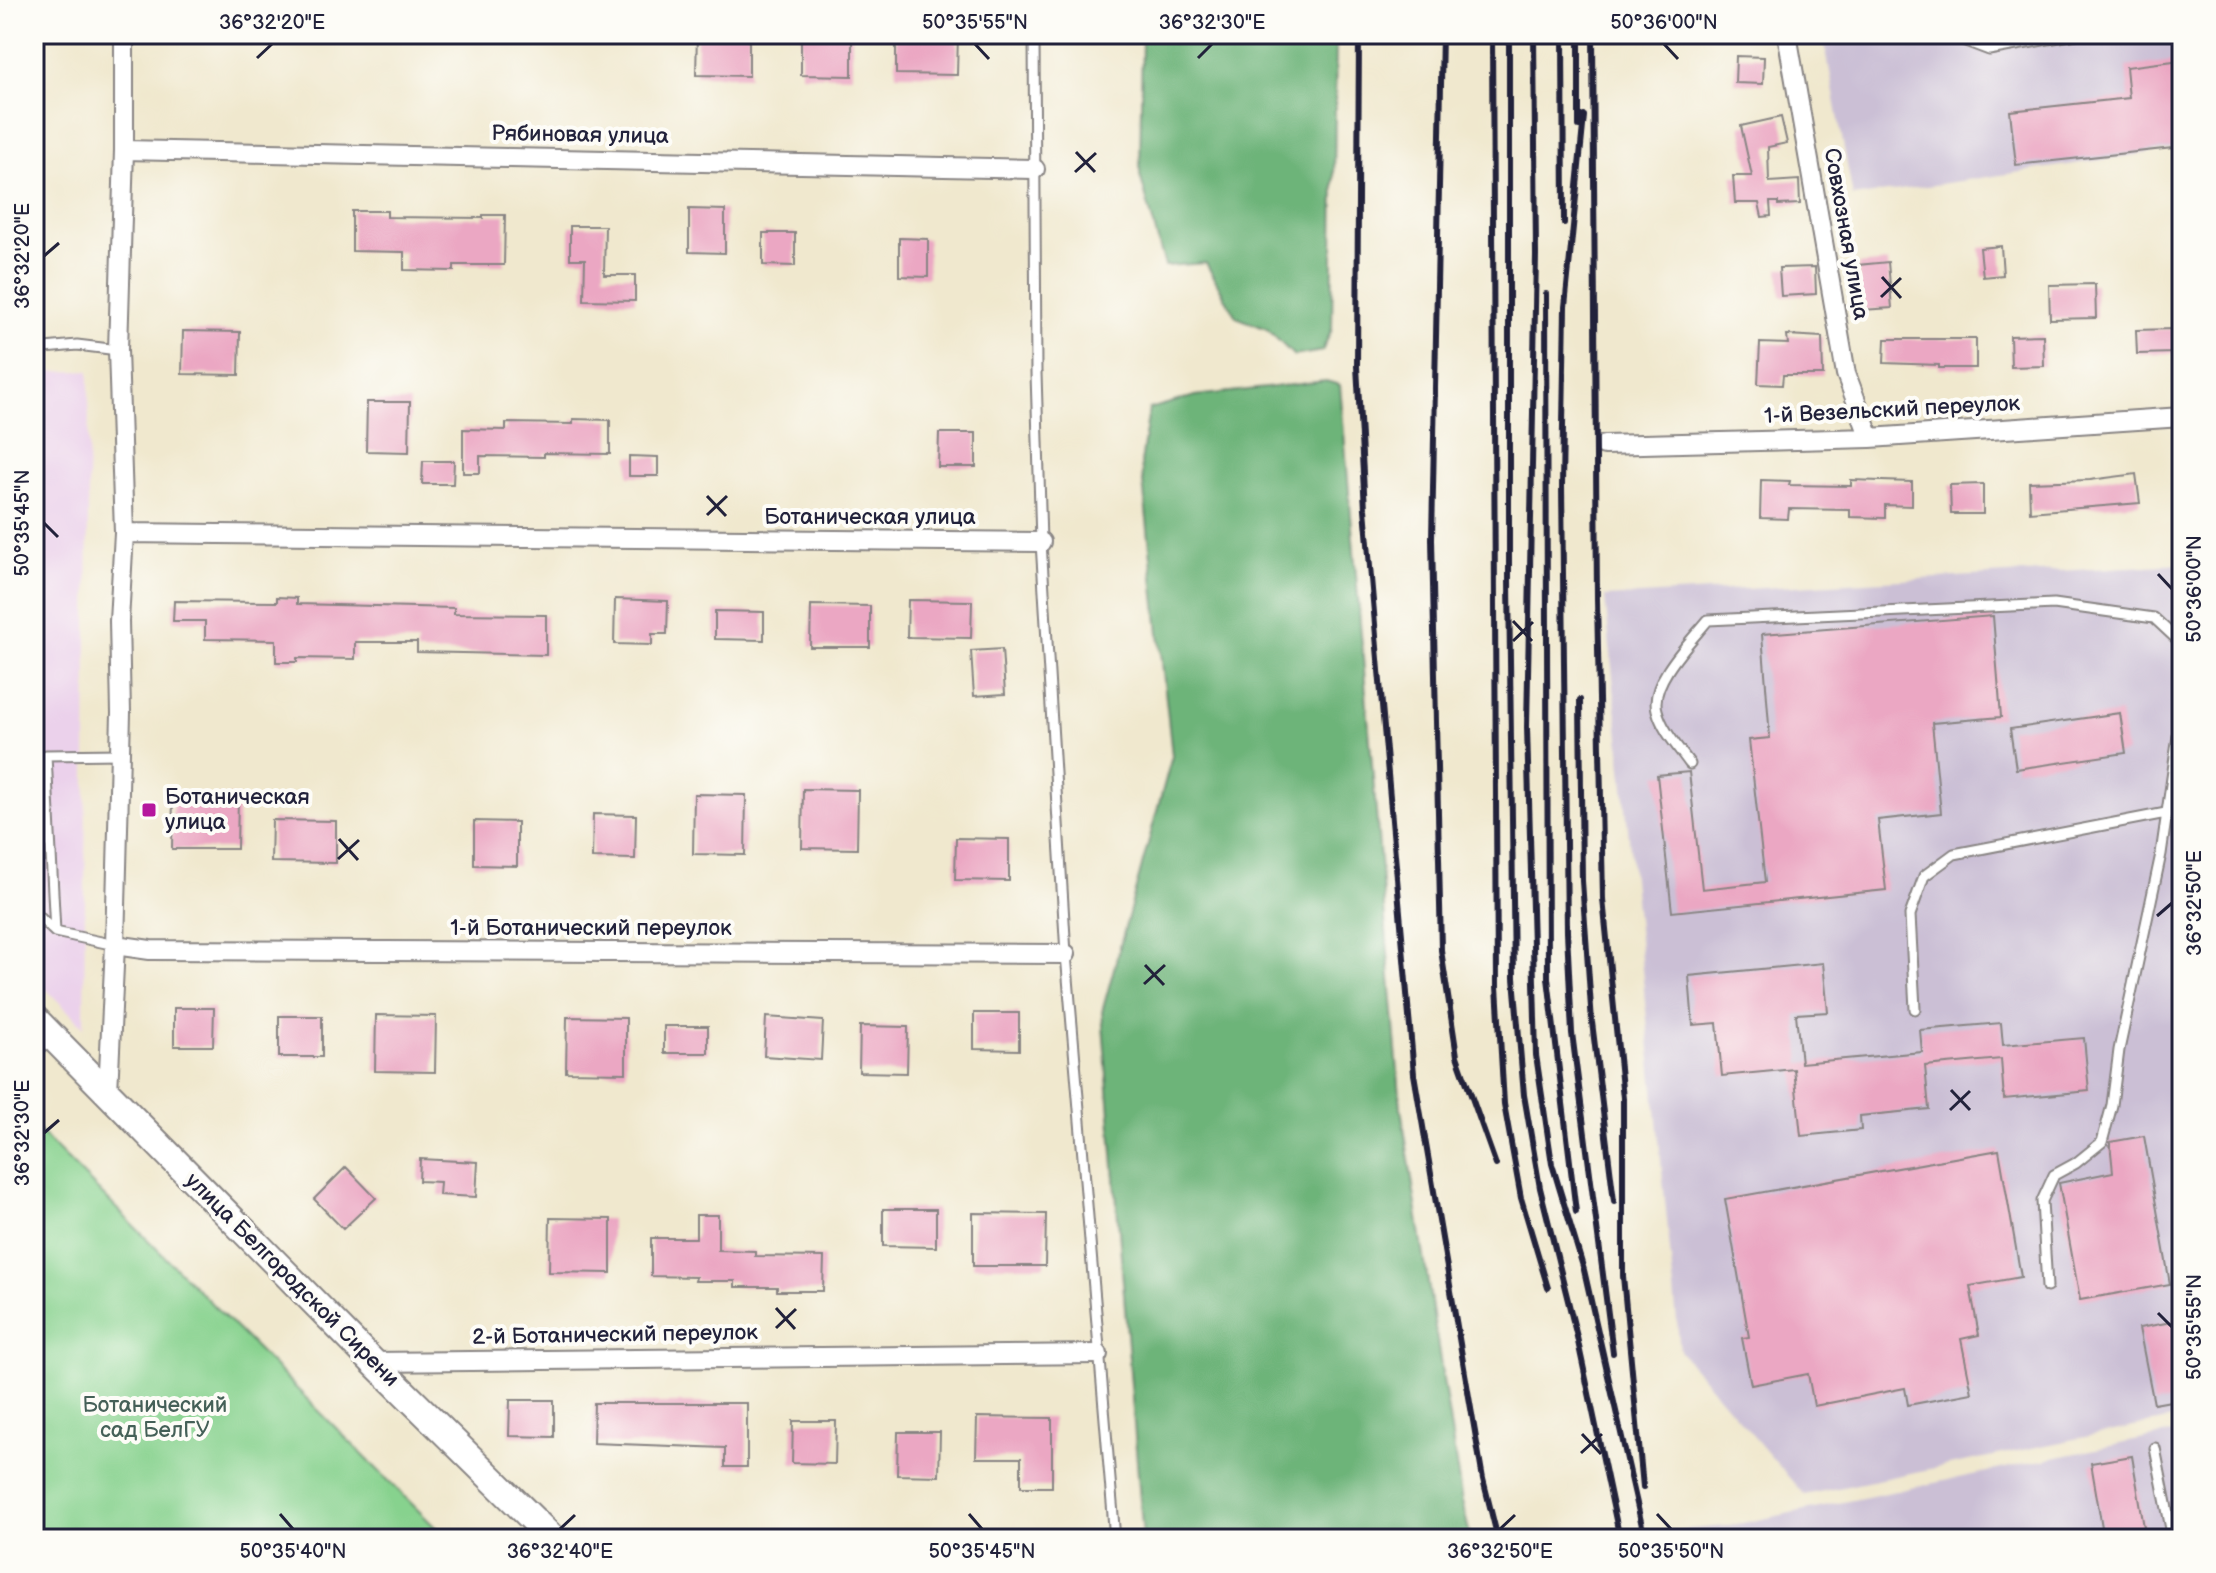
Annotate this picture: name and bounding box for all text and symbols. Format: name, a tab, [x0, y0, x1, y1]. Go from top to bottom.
text: 36°32'20"E	[219, 11, 325, 35]
text: 50°35'55"N	[922, 11, 1028, 35]
text: 36°32'30"E	[1159, 11, 1265, 35]
text: 50°36'00"N	[1610, 11, 1718, 35]
street label: Рябиновая улица	[491, 120, 669, 150]
street label: Совхозная улица	[1818, 146, 1874, 322]
text: 36°32'20"E	[11, 203, 35, 309]
street label: 1-й Везельский переулок	[1763, 390, 2021, 430]
text: 50°35'45"N	[11, 470, 35, 576]
street label: Ботаническая улица	[764, 504, 976, 531]
text: 50°36'00"N	[2183, 535, 2207, 643]
place label: Ботаническая улица	[165, 784, 310, 836]
marker: Ботаническая улица	[140, 801, 158, 819]
text: 36°32'50"E	[2183, 850, 2207, 956]
street label: 1-й Ботанический переулок	[450, 915, 732, 942]
text: 36°32'30"E	[11, 1080, 35, 1186]
street label: улица Белгородской Сирени	[179, 1167, 405, 1393]
text: 50°35'55"N	[2183, 1274, 2207, 1380]
street label: 2-й Ботанический переулок	[472, 1319, 758, 1351]
park label: Ботанический сад БелГУ	[83, 1392, 227, 1444]
text: 50°35'40"N	[239, 1540, 347, 1564]
text: 36°32'40"E	[507, 1540, 613, 1564]
text: 50°35'45"N	[929, 1540, 1035, 1564]
text: 36°32'50"E	[1447, 1540, 1553, 1564]
text: 50°35'50"N	[1618, 1540, 1724, 1564]

